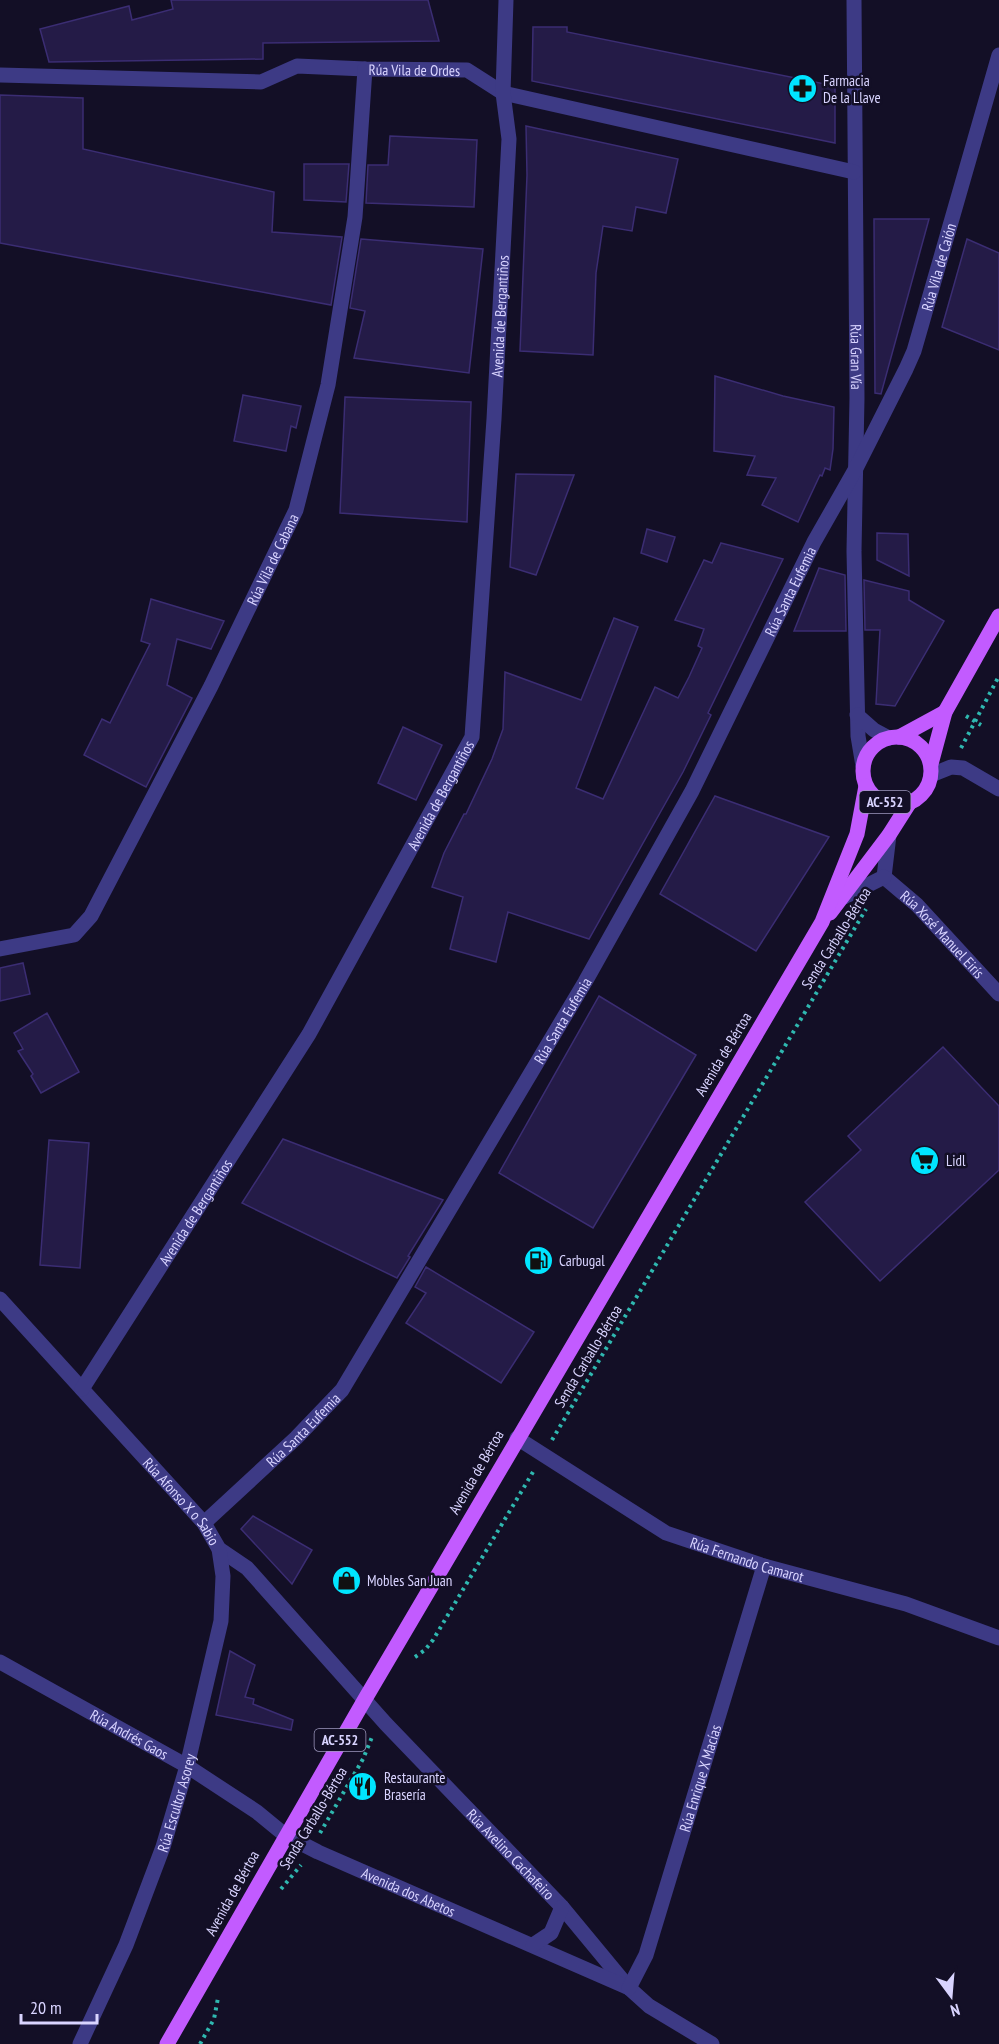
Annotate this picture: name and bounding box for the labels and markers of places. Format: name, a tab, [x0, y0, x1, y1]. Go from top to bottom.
place label: Farmacia De la Llave	[823, 71, 881, 107]
pharmacy icon: Farmacia De la Llave	[786, 73, 818, 105]
supermarket icon: Lidl	[909, 1144, 941, 1176]
place label: Lidl	[946, 1151, 966, 1170]
fuel station icon: Carbugal	[522, 1244, 554, 1276]
place label: Carbugal	[559, 1251, 605, 1270]
shop icon: Mobles San Juan	[330, 1564, 362, 1596]
place label: Mobles San Juan	[367, 1571, 452, 1590]
place label: Restaurante Brasería	[384, 1768, 445, 1804]
restaurant icon: Restaurante Brasería	[347, 1770, 379, 1802]

